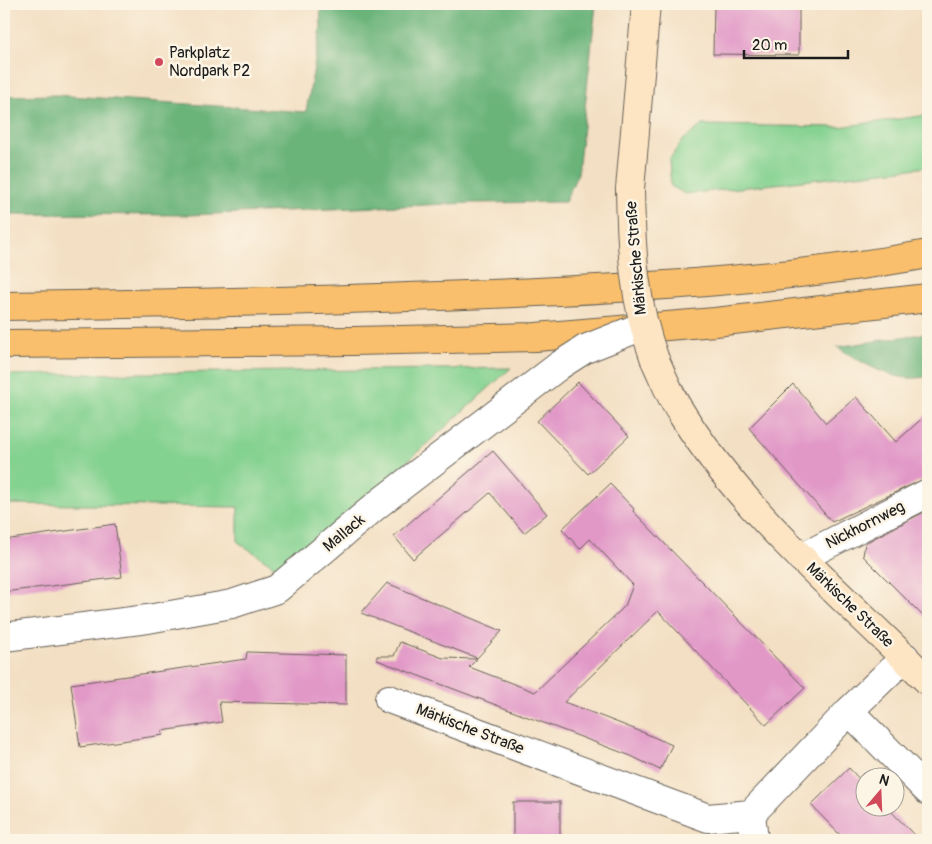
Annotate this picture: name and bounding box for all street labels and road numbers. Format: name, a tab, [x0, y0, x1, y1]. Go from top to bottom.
street label: Märkische Straße	[621, 200, 651, 316]
street label: Nickhornweg	[822, 497, 908, 553]
street label: Mallack	[319, 509, 369, 556]
street label: Märkische Straße	[802, 558, 898, 652]
street label: Märkische Straße	[413, 699, 527, 759]

